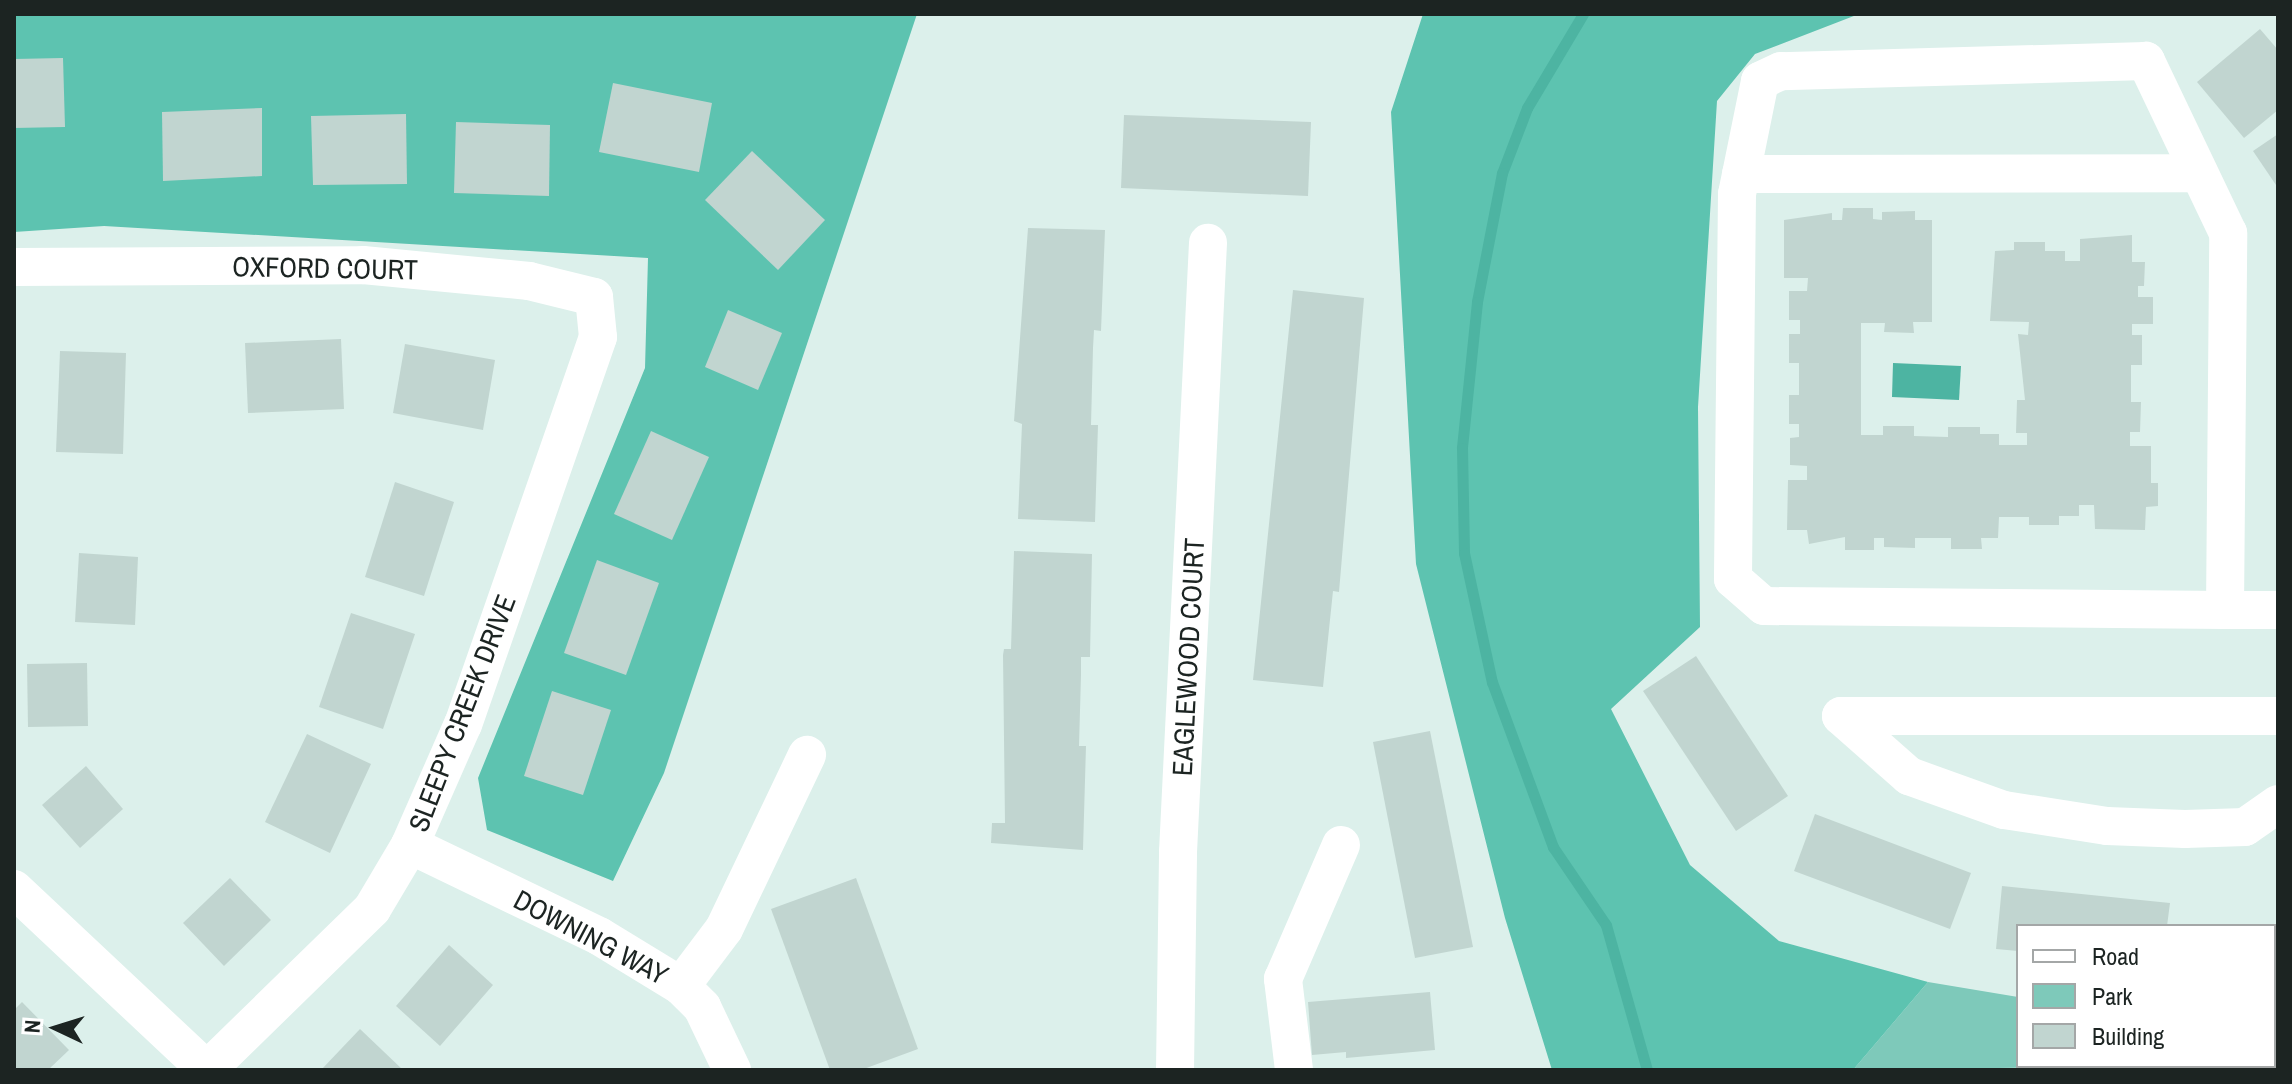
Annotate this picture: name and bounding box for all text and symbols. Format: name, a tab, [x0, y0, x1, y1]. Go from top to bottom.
street label: OXFORD COURT	[232, 250, 418, 286]
street label: EAGLEWOOD COURT	[1165, 537, 1211, 777]
street label: SLEEPY CREEK DRIVE	[401, 590, 523, 836]
street label: DOWNING WAY	[508, 882, 674, 992]
legend	[2016, 924, 2276, 1068]
text: Road	[2092, 940, 2139, 972]
text: Park	[2092, 980, 2132, 1012]
north arrow	[16, 988, 96, 1068]
text: N	[17, 1019, 47, 1034]
text: Building	[2092, 1020, 2164, 1052]

